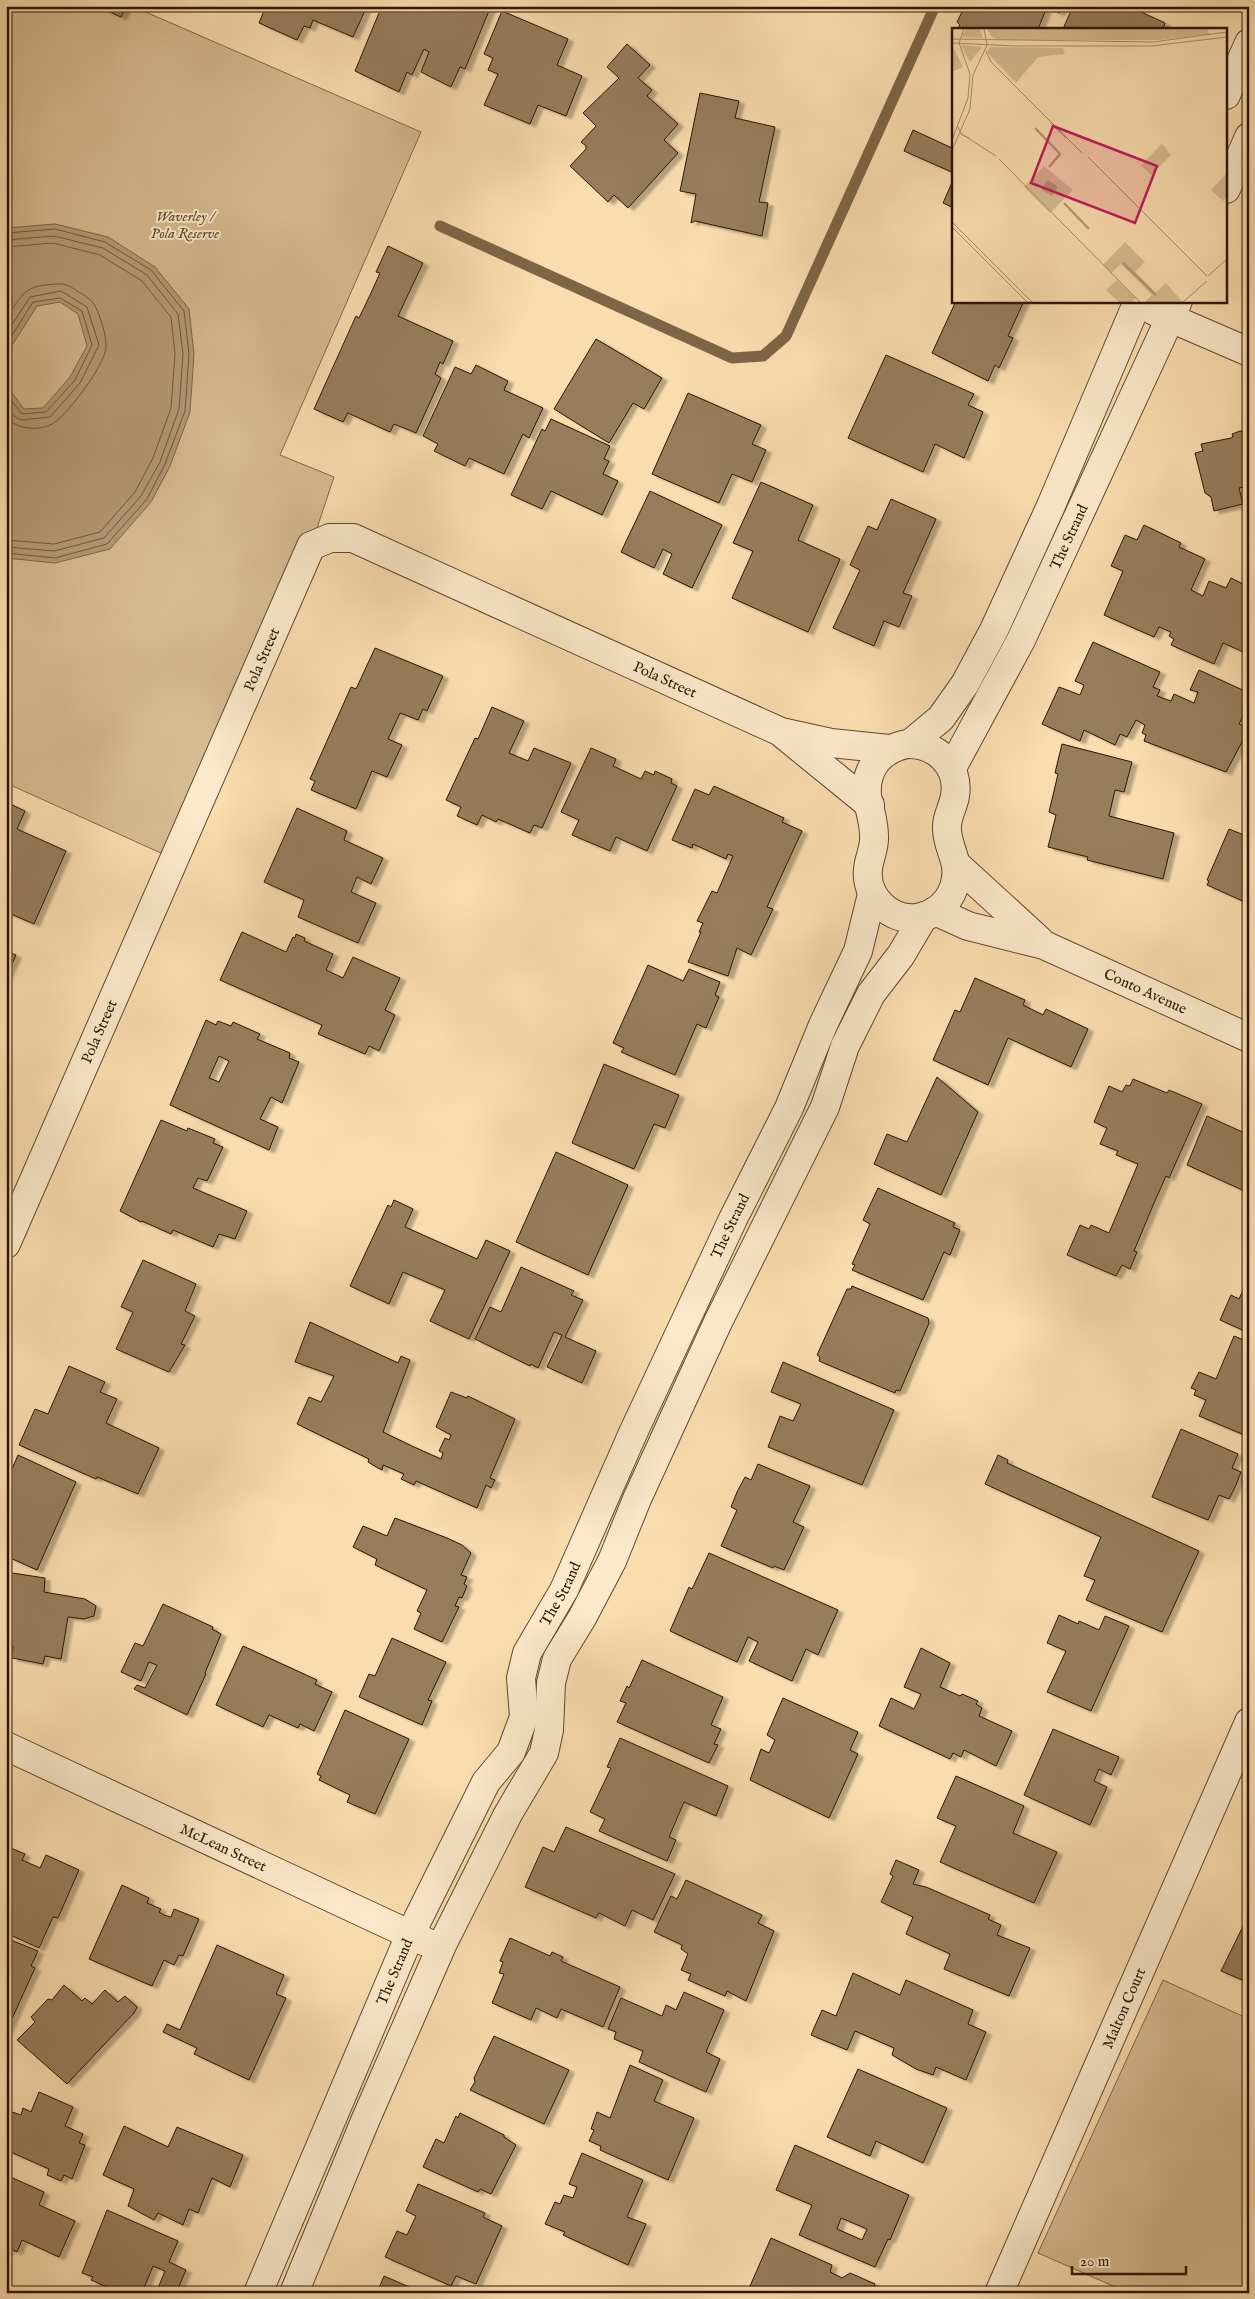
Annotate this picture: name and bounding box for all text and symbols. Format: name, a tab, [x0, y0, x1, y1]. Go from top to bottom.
inset map	[952, 28, 1228, 302]
park label: Waverley / Pola Reserve	[151, 207, 219, 243]
street label: The Strand	[1046, 500, 1093, 573]
street label: Pola Street	[240, 625, 284, 694]
street label: Pola Street	[630, 657, 700, 703]
street label: Conto Avenue	[1101, 964, 1190, 1019]
street label: Pola Street	[77, 997, 122, 1066]
street label: The Strand	[707, 1190, 755, 1262]
street label: The Strand	[536, 1558, 586, 1630]
street label: McLean Street	[177, 1820, 270, 1876]
street label: The Strand	[372, 1935, 418, 2008]
street label: Malton Court	[1098, 1965, 1150, 2052]
scale bar	[1072, 2244, 1186, 2276]
text: 20 m	[1080, 2252, 1110, 2271]

